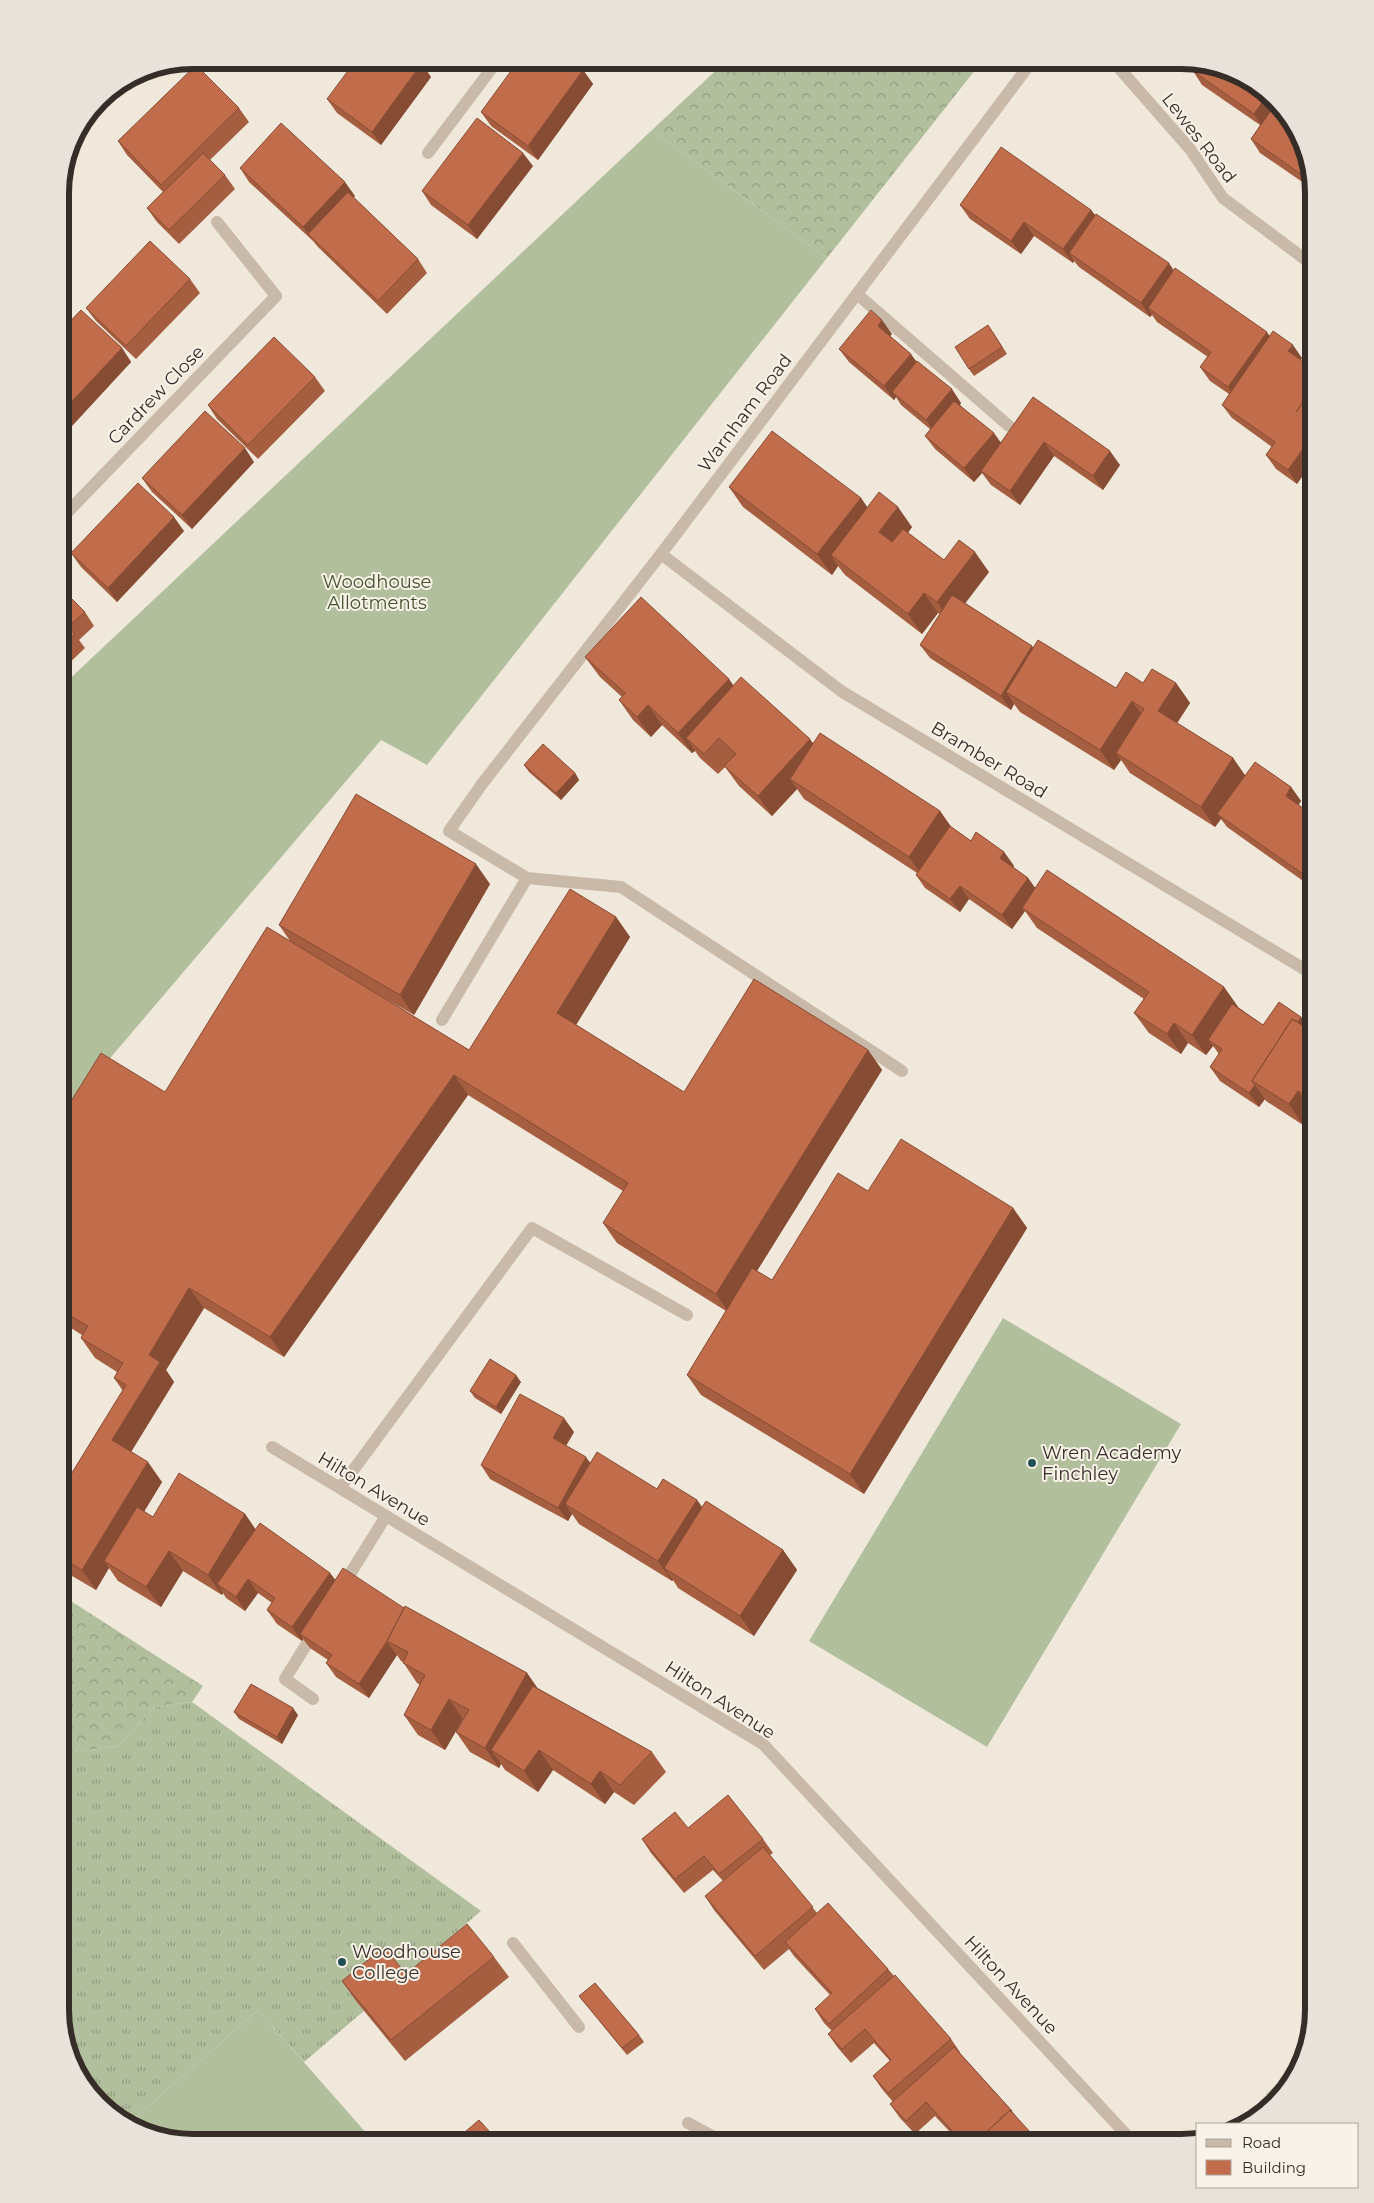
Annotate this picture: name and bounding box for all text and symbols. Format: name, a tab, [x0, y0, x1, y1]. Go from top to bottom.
street label: Lewes Road	[1157, 89, 1241, 187]
street label: Cardrew Close	[103, 341, 209, 449]
street label: Warnham Road	[693, 349, 797, 477]
park label: Woodhouse Allotments	[323, 571, 432, 614]
street label: Bramber Road	[927, 717, 1051, 803]
place label: Wren Academy Finchley	[1042, 1442, 1182, 1485]
street label: Hilton Avenue	[314, 1447, 434, 1531]
marker: Wren Academy Finchley	[1026, 1457, 1038, 1469]
street label: Hilton Avenue	[661, 1656, 779, 1744]
street label: Hilton Avenue	[960, 1931, 1063, 2039]
place label: Woodhouse College	[352, 1941, 461, 1984]
marker: Woodhouse College	[336, 1956, 348, 1968]
legend	[1196, 2123, 1359, 2188]
text: Road	[1242, 2133, 1281, 2152]
text: Building	[1242, 2158, 1306, 2177]

